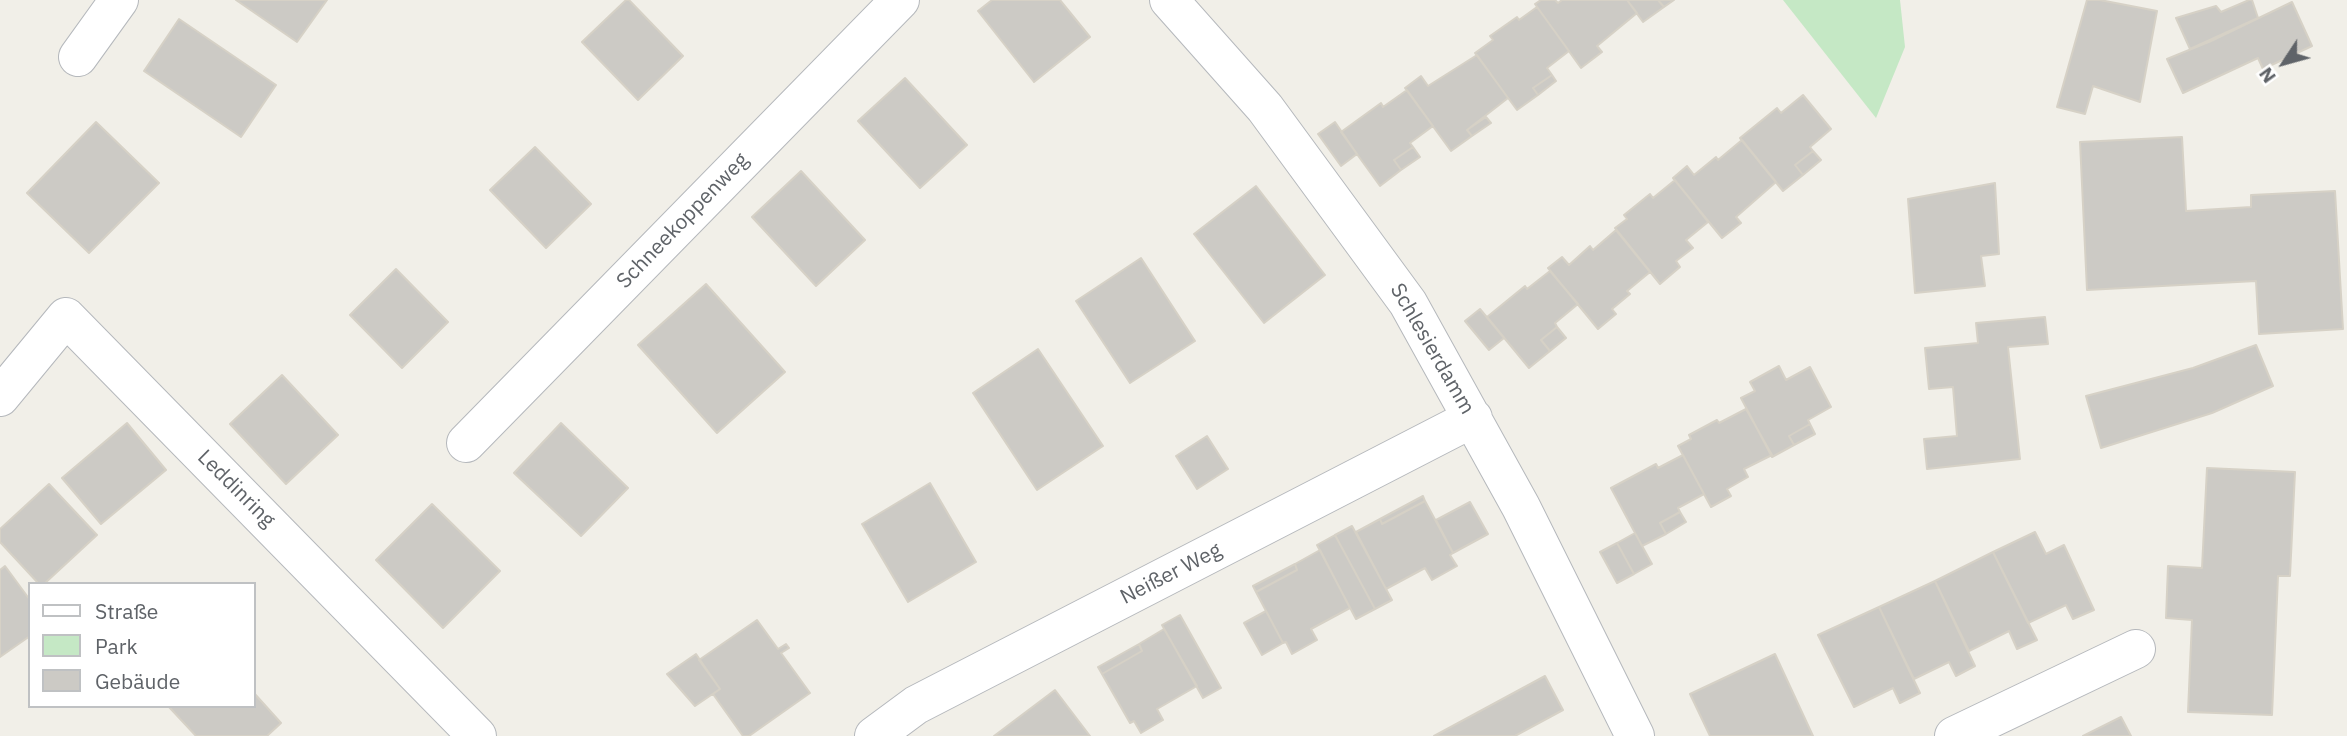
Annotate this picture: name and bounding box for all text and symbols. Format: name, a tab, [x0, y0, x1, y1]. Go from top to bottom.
north arrow	[2249, 28, 2319, 98]
text: N	[2253, 63, 2281, 88]
street label: Schneekoppenweg	[612, 148, 754, 294]
street label: Schlesierdamm	[1384, 279, 1480, 419]
street label: Leddinring	[192, 445, 280, 533]
street label: Neißer Weg	[1116, 538, 1226, 610]
legend	[28, 582, 256, 708]
text: Straße	[95, 597, 158, 625]
text: Park	[95, 632, 138, 660]
text: Gebäude	[95, 667, 180, 695]

